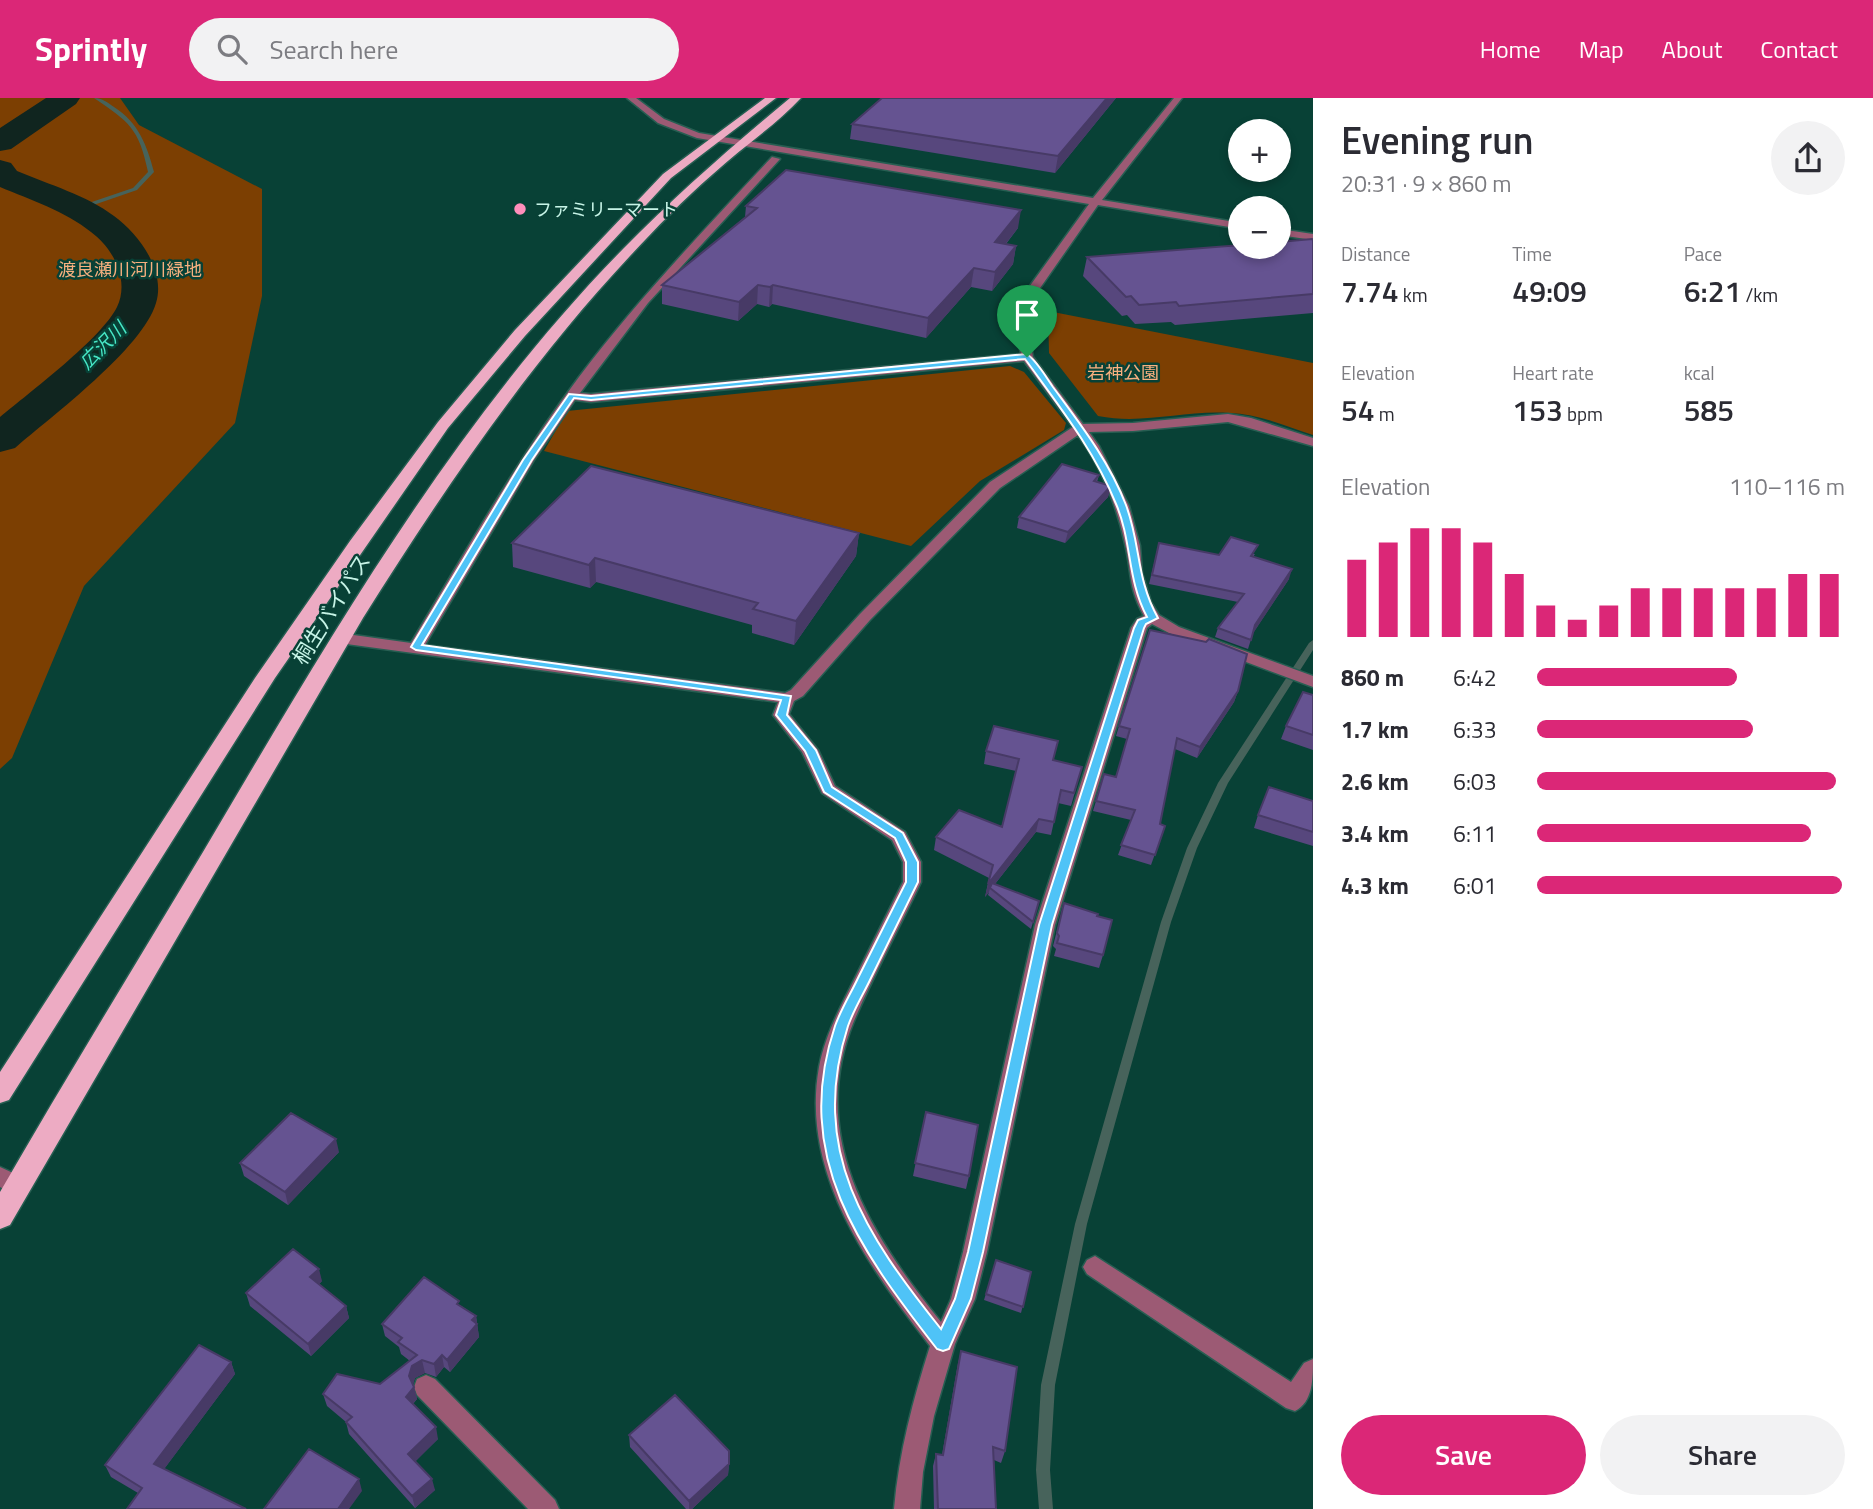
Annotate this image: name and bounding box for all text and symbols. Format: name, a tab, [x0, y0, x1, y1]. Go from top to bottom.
search box	[189, 18, 679, 81]
text: Sprintly	[35, 24, 147, 74]
icon: search	[213, 30, 251, 68]
text: Search here	[269, 30, 398, 69]
text: Home	[1480, 31, 1541, 67]
text: Map	[1579, 31, 1624, 67]
text: About	[1662, 31, 1722, 67]
text: Contact	[1760, 31, 1838, 67]
text: Evening run	[1341, 111, 1534, 169]
map controls	[1228, 119, 1291, 259]
button: +	[1228, 119, 1291, 182]
button: share	[1771, 121, 1845, 195]
text: 20:31 · 9 × 860 m	[1341, 166, 1511, 201]
place label: ファミリーマート	[534, 196, 678, 223]
button: −	[1228, 196, 1291, 259]
marker: ファミリーマート	[512, 201, 528, 217]
text: Distance	[1341, 239, 1410, 268]
text: Time	[1512, 239, 1552, 268]
text: Pace	[1684, 239, 1722, 268]
park label: 渡良瀬川河川緑地	[58, 256, 202, 283]
text: 7.74	[1341, 268, 1399, 314]
text: 49:09	[1512, 268, 1587, 314]
text: 6:21	[1684, 268, 1741, 314]
text: km	[1399, 280, 1428, 309]
text: /km	[1741, 280, 1778, 309]
pin	[997, 285, 1057, 357]
icon: arrive	[1008, 296, 1046, 334]
water label: 広沢川	[72, 313, 134, 375]
text: Elevation	[1341, 358, 1415, 387]
text: Heart rate	[1512, 358, 1594, 387]
text: kcal	[1684, 358, 1715, 387]
park label: 岩神公園	[1087, 359, 1159, 386]
text: 54	[1341, 387, 1375, 433]
text: 153	[1512, 387, 1563, 433]
text: 585	[1684, 387, 1734, 433]
text: m	[1375, 399, 1395, 428]
text: bpm	[1563, 399, 1603, 428]
text: Elevation	[1341, 469, 1430, 504]
text: 110–116 m	[1729, 469, 1845, 504]
street label: 桐生バイパス	[284, 547, 378, 671]
text: 860 m	[1341, 660, 1404, 695]
text: 6:42	[1453, 660, 1497, 695]
text: 1.7 km	[1341, 712, 1409, 747]
text: 6:33	[1453, 712, 1497, 747]
text: 2.6 km	[1341, 764, 1409, 799]
text: 6:03	[1453, 764, 1497, 799]
text: 3.4 km	[1341, 816, 1409, 851]
text: 6:11	[1453, 816, 1497, 851]
text: 4.3 km	[1341, 868, 1409, 903]
text: 6:01	[1453, 868, 1497, 903]
button: Save	[1341, 1415, 1586, 1495]
button: Share	[1600, 1415, 1845, 1495]

